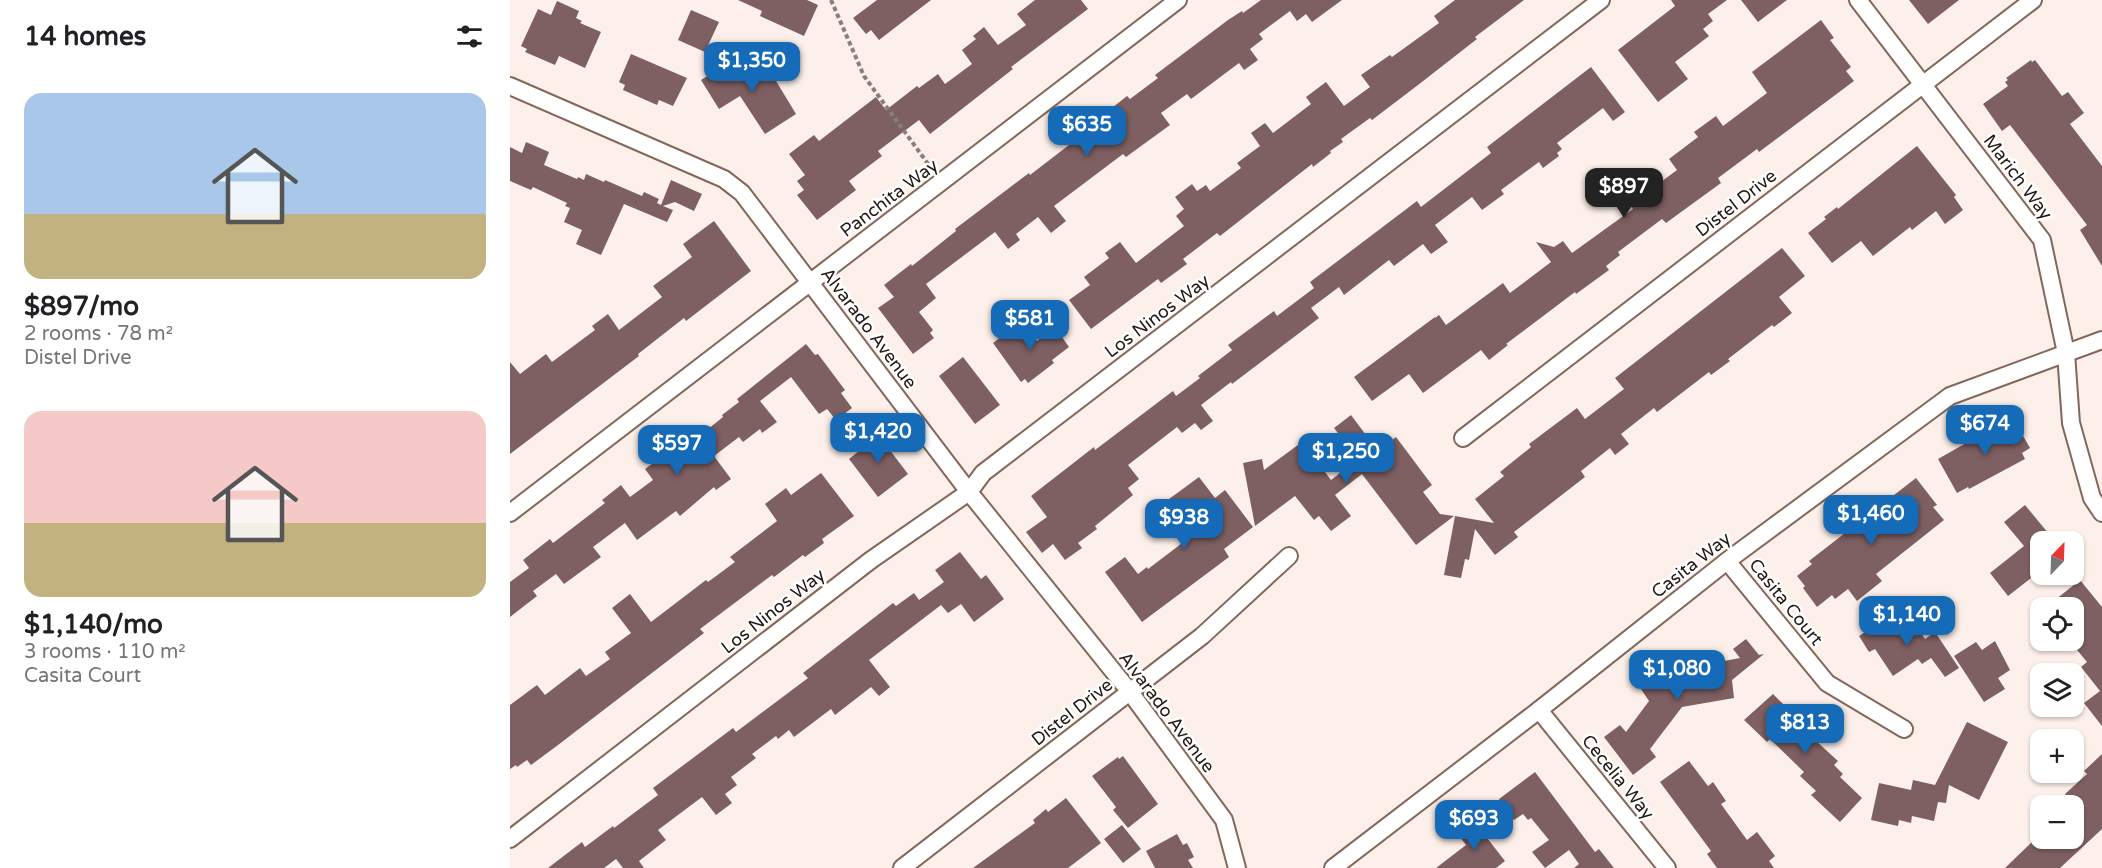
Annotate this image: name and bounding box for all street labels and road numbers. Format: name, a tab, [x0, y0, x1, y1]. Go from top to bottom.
street label: Marich Way	[1979, 130, 2057, 224]
street label: Panchita Way	[836, 154, 942, 242]
street label: Distel Drive	[1691, 165, 1781, 241]
street label: Alvarado Avenue	[816, 263, 922, 393]
street label: Los Ninos Way	[1100, 269, 1214, 363]
street label: Casita Way	[1647, 527, 1735, 603]
street label: Casita Court	[1744, 554, 1828, 650]
street label: Los Ninos Way	[717, 563, 830, 658]
street label: Alvarado Avenue	[1114, 647, 1220, 777]
street label: Distel Drive	[1027, 674, 1117, 750]
street label: Cecelia Way	[1577, 730, 1659, 824]

